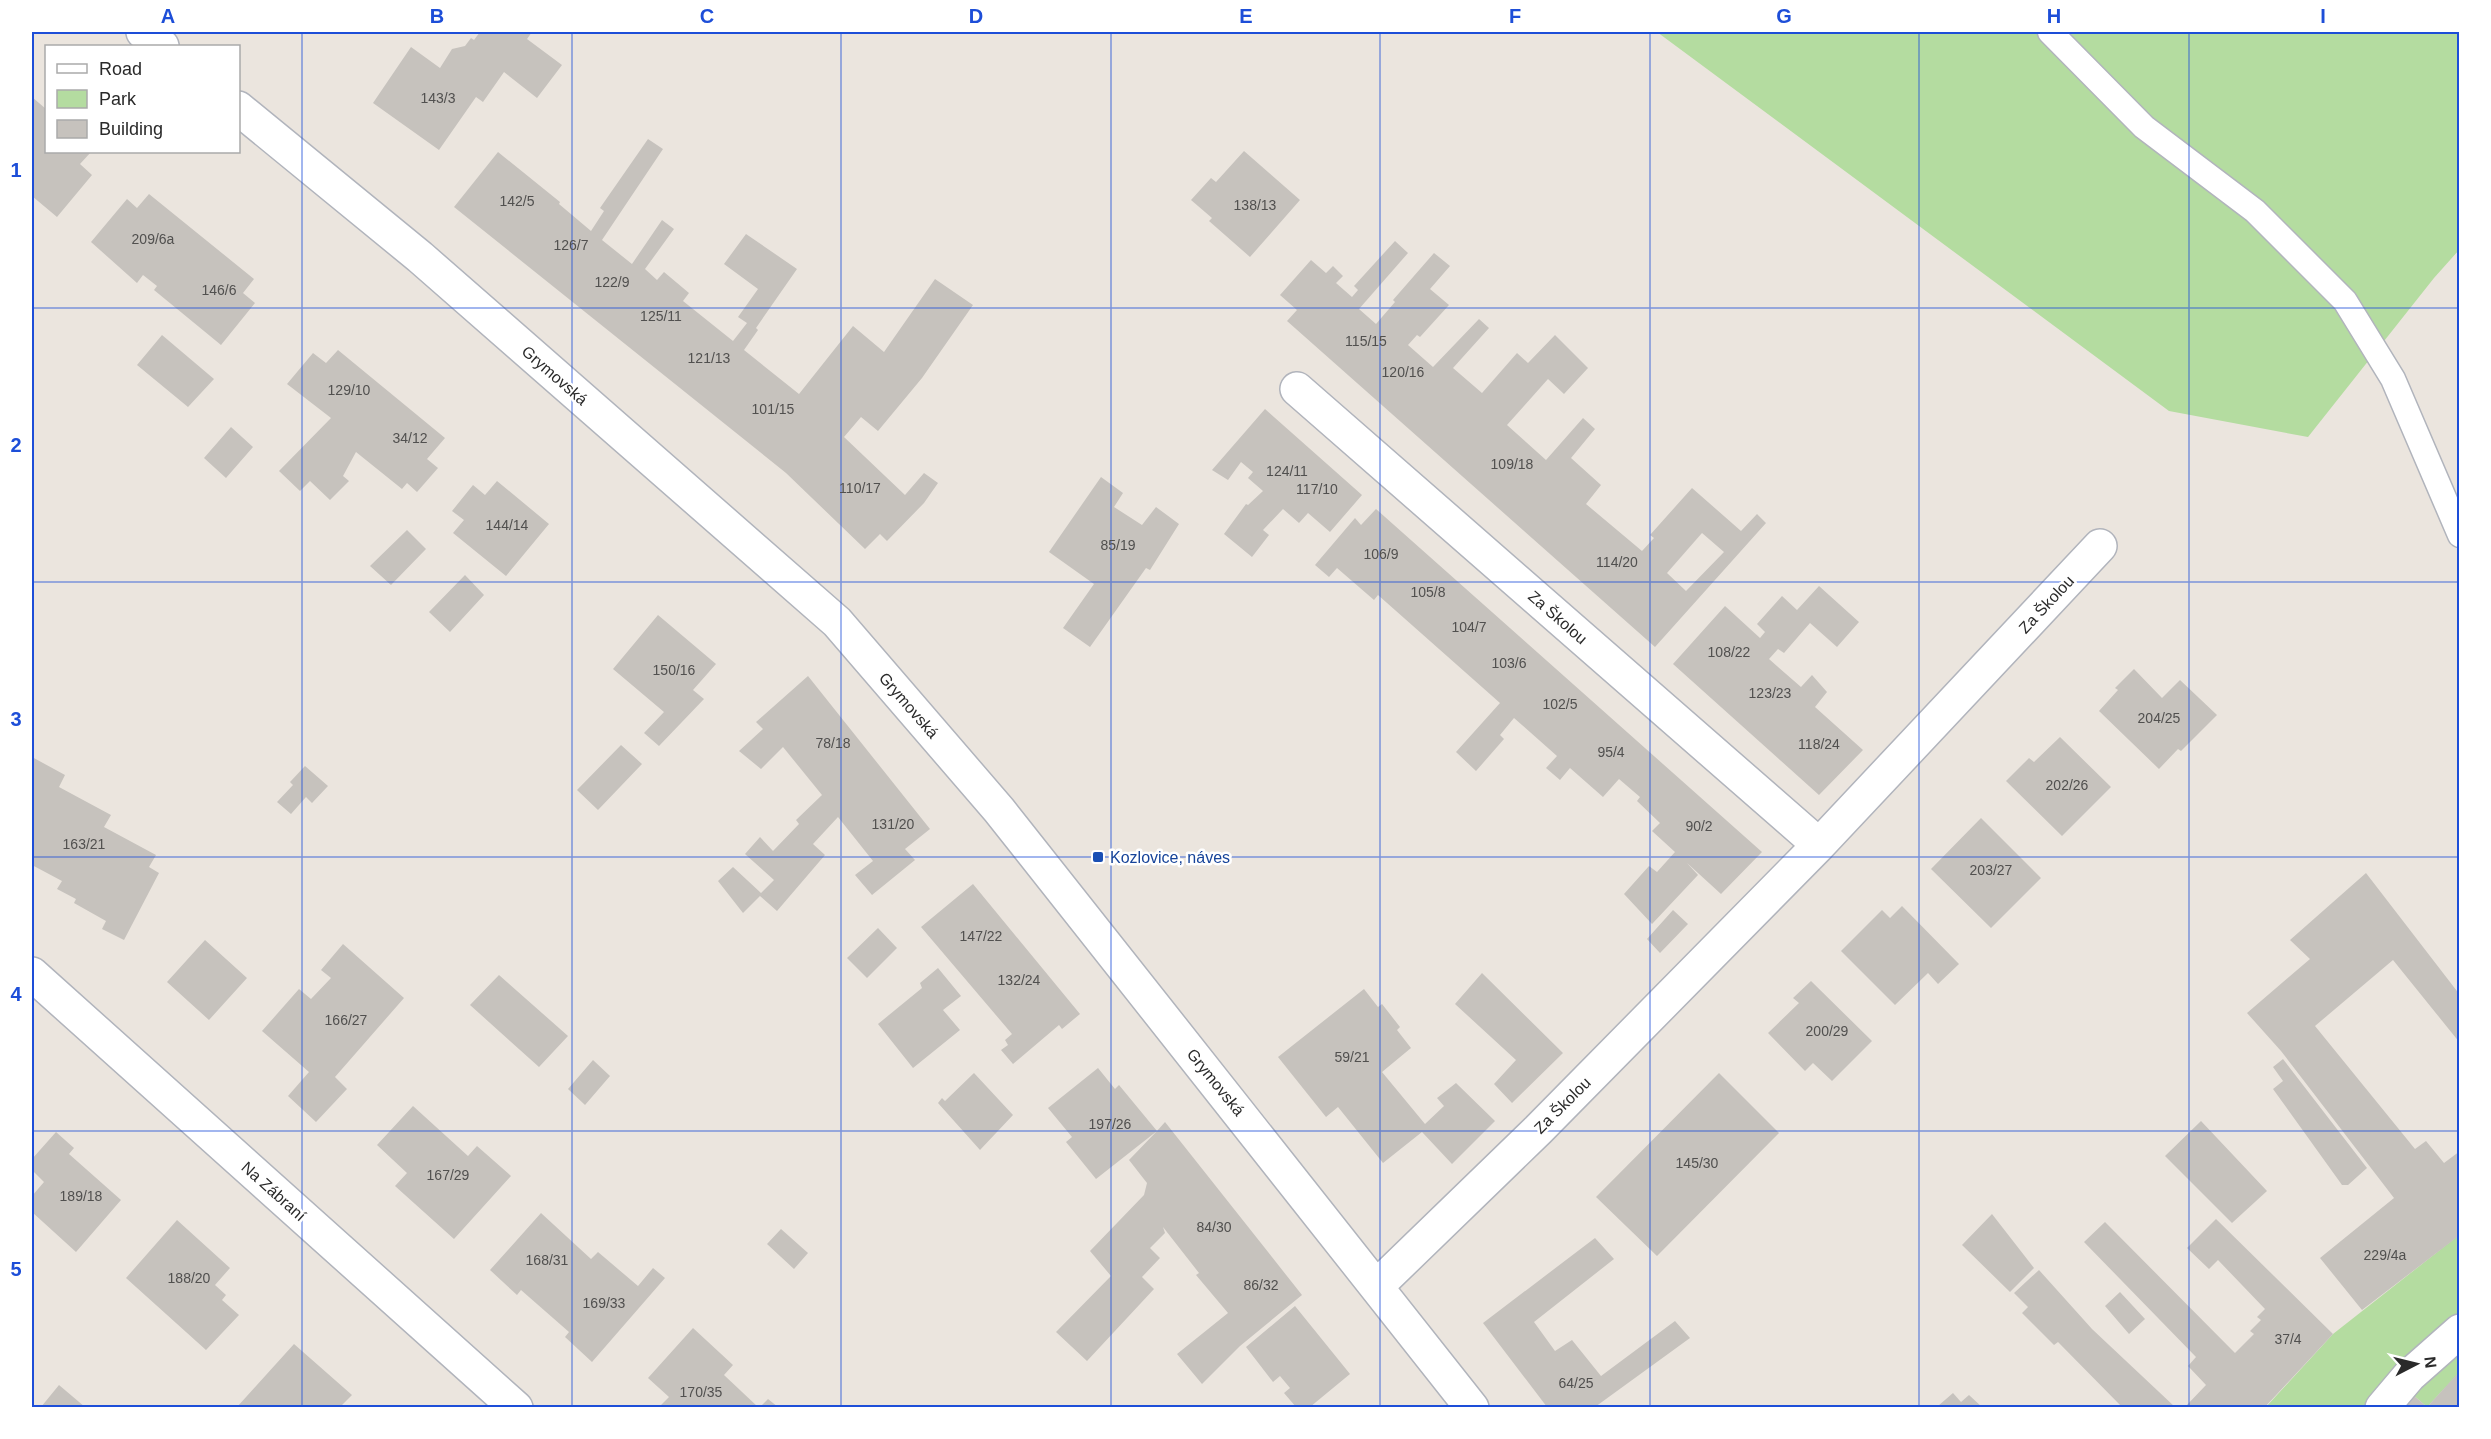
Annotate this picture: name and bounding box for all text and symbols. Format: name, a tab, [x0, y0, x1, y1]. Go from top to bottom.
text: A	[161, 5, 175, 27]
text: B	[430, 5, 444, 27]
text: C	[700, 5, 714, 27]
text: D	[969, 5, 983, 27]
text: E	[1239, 5, 1253, 27]
text: F	[1509, 5, 1521, 27]
text: G	[1776, 5, 1792, 27]
text: H	[2047, 5, 2061, 27]
text: I	[2320, 5, 2326, 27]
legend	[45, 45, 240, 153]
text: Road	[99, 59, 142, 79]
text: Park	[99, 89, 137, 109]
house number: 143/3	[420, 90, 456, 106]
text: Building	[99, 119, 163, 139]
text: 1	[10, 159, 22, 181]
house number: 142/5	[499, 193, 535, 209]
house number: 138/13	[1234, 197, 1277, 213]
house number: 209/6a	[132, 231, 175, 247]
house number: 126/7	[553, 237, 589, 253]
house number: 122/9	[594, 274, 630, 290]
house number: 146/6	[201, 282, 237, 298]
house number: 125/11	[640, 308, 682, 324]
house number: 115/15	[1345, 333, 1387, 349]
street label: Grymovská	[519, 342, 591, 408]
house number: 121/13	[688, 350, 731, 366]
house number: 120/16	[1382, 364, 1425, 380]
house number: 129/10	[328, 382, 371, 398]
house number: 101/15	[752, 401, 795, 417]
house number: 34/12	[392, 430, 428, 446]
text: 2	[10, 434, 22, 456]
house number: 109/18	[1491, 456, 1534, 472]
house number: 124/11	[1266, 463, 1308, 479]
house number: 110/17	[839, 480, 881, 496]
house number: 117/10	[1296, 481, 1338, 497]
house number: 144/14	[486, 517, 529, 533]
house number: 85/19	[1100, 537, 1136, 553]
house number: 106/9	[1363, 546, 1399, 562]
house number: 114/20	[1596, 554, 1638, 570]
street label: Za Školou	[2015, 572, 2077, 636]
house number: 105/8	[1410, 584, 1446, 600]
street label: Za Školou	[1525, 587, 1591, 647]
house number: 104/7	[1451, 619, 1487, 635]
house number: 108/22	[1708, 644, 1751, 660]
house number: 103/6	[1491, 655, 1527, 671]
house number: 150/16	[653, 662, 696, 678]
street label: Grymovská	[876, 669, 942, 742]
house number: 123/23	[1749, 685, 1792, 701]
house number: 102/5	[1542, 696, 1578, 712]
text: 3	[10, 708, 22, 730]
house number: 204/25	[2138, 710, 2181, 726]
house number: 78/18	[815, 735, 851, 751]
house number: 118/24	[1798, 736, 1840, 752]
house number: 95/4	[1597, 744, 1625, 760]
house number: 202/26	[2046, 777, 2089, 793]
house number: 131/20	[872, 816, 915, 832]
house number: 90/2	[1685, 818, 1713, 834]
house number: 163/21	[63, 836, 106, 852]
place label: Kozlovice, náves	[1110, 849, 1230, 866]
marker: Kozlovice, náves	[1091, 850, 1105, 864]
house number: 203/27	[1970, 862, 2013, 878]
house number: 147/22	[960, 928, 1003, 944]
house number: 132/24	[998, 972, 1041, 988]
text: 4	[10, 983, 22, 1005]
house number: 166/27	[325, 1012, 368, 1028]
house number: 200/29	[1806, 1023, 1849, 1039]
street label: Grymovská	[1184, 1046, 1248, 1119]
house number: 59/21	[1334, 1049, 1370, 1065]
street label: Za Školou	[1530, 1073, 1594, 1137]
house number: 197/26	[1089, 1116, 1132, 1132]
house number: 145/30	[1676, 1155, 1719, 1171]
street label: Na Zábraní	[238, 1158, 310, 1225]
house number: 167/29	[427, 1167, 470, 1183]
house number: 189/18	[60, 1188, 103, 1204]
house number: 84/30	[1196, 1219, 1232, 1235]
house number: 229/4a	[2364, 1247, 2407, 1263]
house number: 168/31	[526, 1252, 569, 1268]
text: 5	[10, 1258, 22, 1280]
house number: 188/20	[168, 1270, 211, 1286]
house number: 86/32	[1243, 1277, 1279, 1293]
house number: 169/33	[583, 1295, 626, 1311]
house number: 37/4	[2274, 1331, 2302, 1347]
north arrow	[2386, 1334, 2446, 1394]
text: N	[2421, 1355, 2440, 1369]
house number: 64/25	[1558, 1375, 1594, 1391]
house number: 170/35	[680, 1384, 723, 1400]

